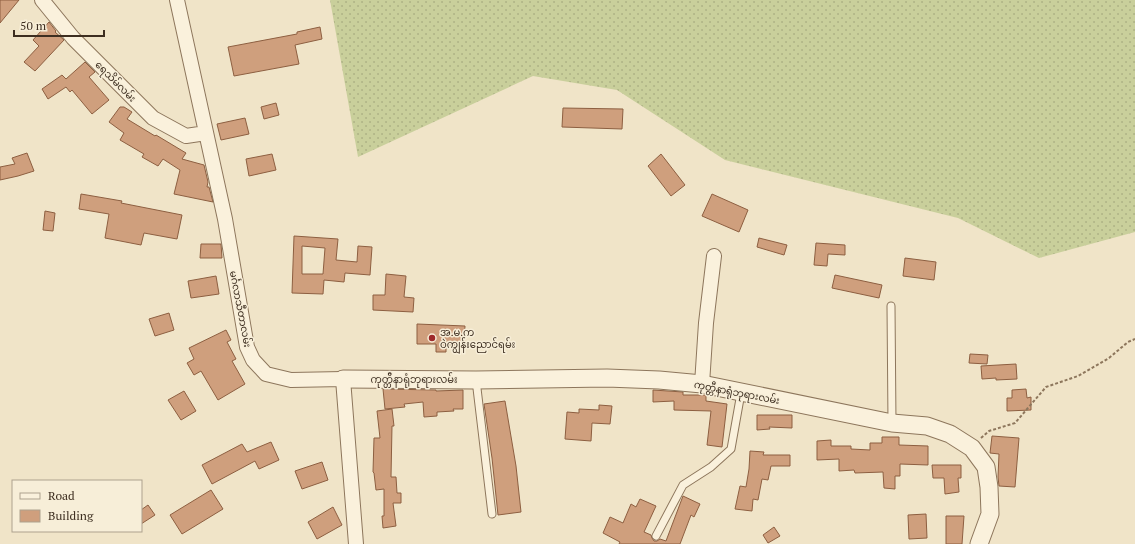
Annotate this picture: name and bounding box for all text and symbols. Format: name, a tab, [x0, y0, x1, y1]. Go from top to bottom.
scale bar	[14, 12, 104, 38]
text: 50 m	[20, 18, 47, 33]
street label: ရေသိမ်လမ်း	[91, 57, 140, 106]
street label: မင်္ဂလာသီတာလမ်း	[227, 269, 255, 349]
place label: အ.မ.က ဝဲကျွန်းညောင်ရမ်း	[440, 326, 515, 354]
marker: အ.မ.က ဝဲကျွန်းညောင်ရမ်း	[427, 333, 437, 343]
street label: ကုတ္တီနာရုံဘုရားလမ်း	[370, 372, 458, 388]
street label: ကုတ္တီနာရုံဘုရားလမ်း	[693, 377, 781, 409]
legend	[12, 480, 142, 532]
text: Road	[48, 488, 75, 503]
text: Building	[48, 508, 94, 523]

